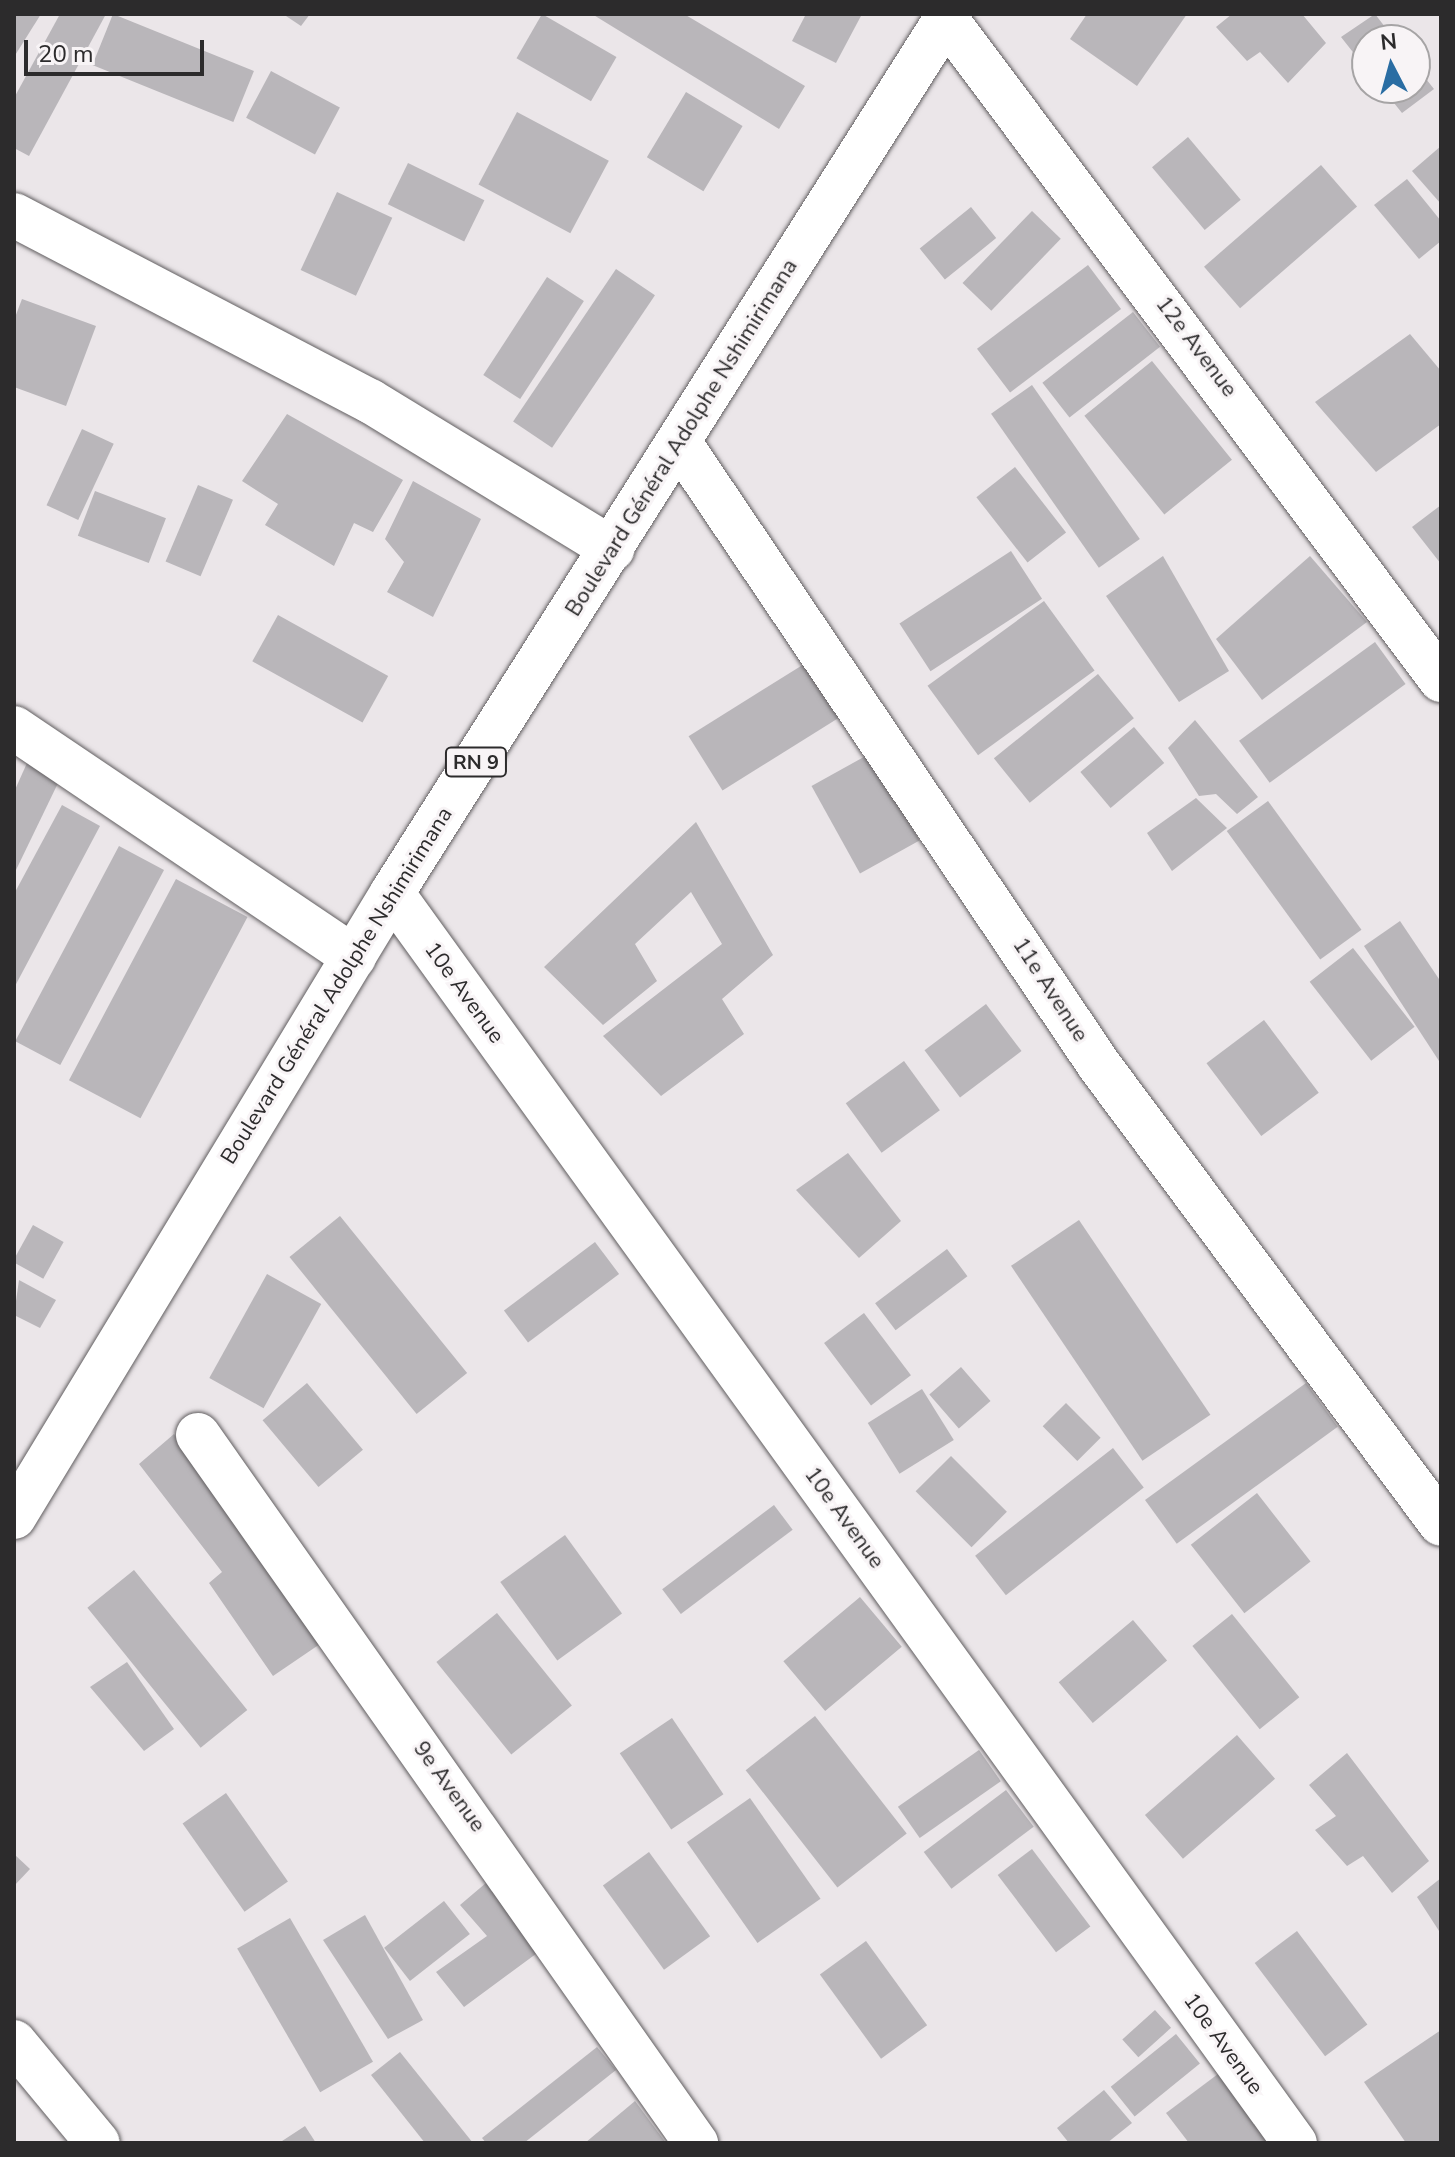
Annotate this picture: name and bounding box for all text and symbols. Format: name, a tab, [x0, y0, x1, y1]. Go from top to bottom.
scale bar	[28, 24, 208, 74]
north arrow	[1351, 24, 1431, 104]
text: N	[1379, 26, 1398, 58]
text: 20 m	[38, 38, 94, 70]
street label: Boulevard Général Adolphe Nshimirimana	[561, 255, 803, 621]
street label: 12e Avenue	[1150, 292, 1242, 402]
road number: RN 9	[444, 746, 508, 778]
street label: Boulevard Général Adolphe Nshimirimana	[216, 803, 458, 1169]
street label: 11e Avenue	[1007, 933, 1093, 1047]
street label: 10e Avenue	[418, 937, 510, 1049]
street label: 10e Avenue	[798, 1462, 890, 1574]
street label: 9e Avenue	[407, 1737, 491, 1837]
street label: 10e Avenue	[1177, 1988, 1269, 2100]

